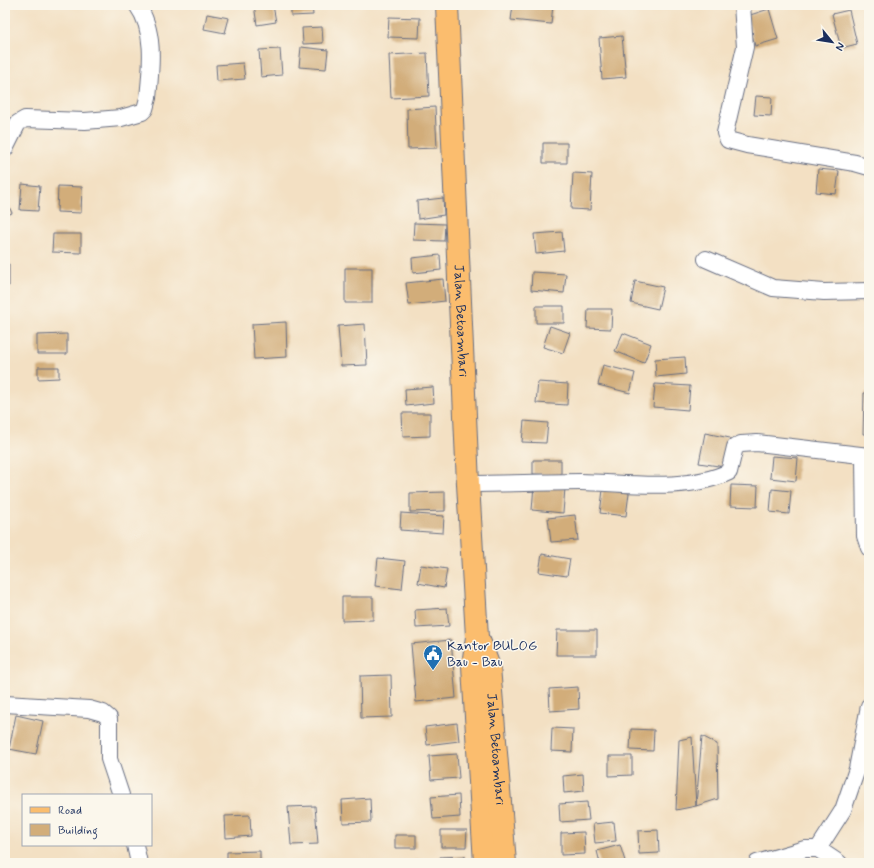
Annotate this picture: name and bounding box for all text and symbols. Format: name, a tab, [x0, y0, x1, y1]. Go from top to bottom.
north arrow	[812, 22, 852, 62]
text: N	[832, 40, 848, 53]
street label: Jalan Betoambari	[449, 264, 472, 377]
place label: Kantor BULOG Bau - Bau	[447, 637, 537, 671]
public building icon: Kantor BULOG Bau - Bau	[422, 643, 444, 671]
street label: Jalan Betoambari	[482, 692, 509, 806]
legend	[22, 794, 152, 846]
text: Road	[58, 803, 82, 819]
text: Building	[58, 823, 98, 840]

